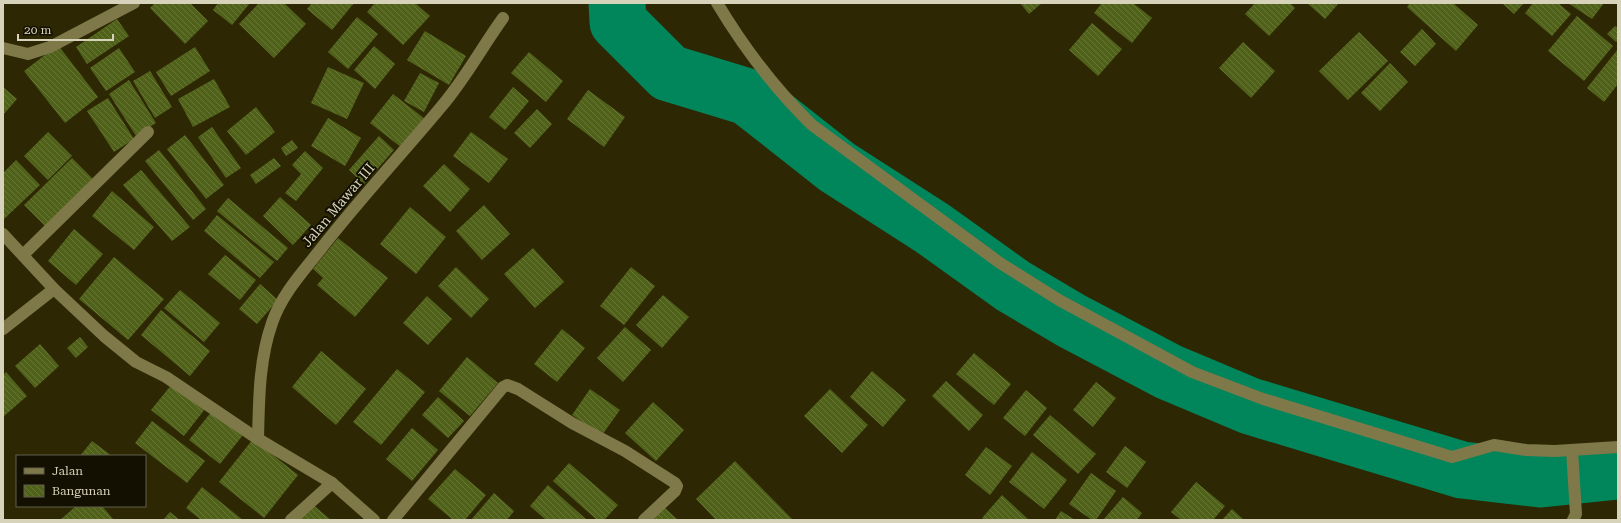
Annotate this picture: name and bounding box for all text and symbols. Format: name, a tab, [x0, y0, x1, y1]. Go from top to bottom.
scale bar	[18, 16, 113, 42]
text: 20 m	[24, 23, 51, 37]
street label: Jalan Mawar III	[298, 160, 378, 250]
legend	[16, 455, 146, 507]
text: Jalan	[52, 464, 83, 478]
text: Bangunan	[52, 484, 111, 498]

